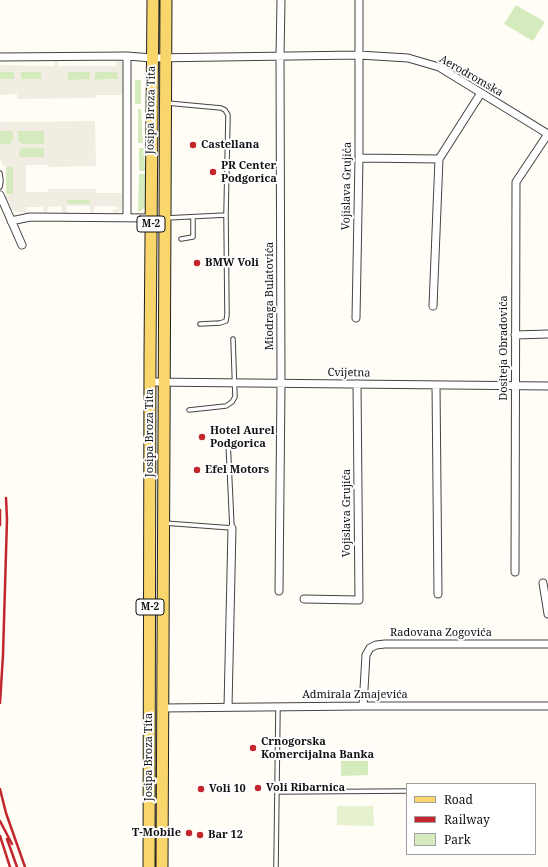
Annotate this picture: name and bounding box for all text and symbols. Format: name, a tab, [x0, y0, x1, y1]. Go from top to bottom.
street label: Aerodromska	[437, 52, 505, 100]
street label: Josipa Broza Tita	[144, 66, 158, 154]
place label: Castellana	[201, 138, 259, 152]
marker: Castellana	[188, 140, 198, 150]
street label: Vojislava Grujića	[340, 142, 354, 230]
place label: PR Center Podgorica	[221, 159, 277, 185]
marker: PR Center Podgorica	[208, 167, 218, 177]
road number: M-2	[137, 216, 165, 232]
street label: Miodraga Bulatovića	[263, 242, 277, 350]
place label: BMW Voli	[205, 256, 259, 270]
marker: BMW Voli	[192, 258, 202, 268]
street label: Dositeja Obradovića	[497, 295, 511, 401]
street label: Cvijetna	[327, 366, 371, 380]
street label: Josipa Broza Tita	[143, 389, 157, 477]
place label: Hotel Aurel Podgorica	[210, 424, 275, 450]
marker: Hotel Aurel Podgorica	[197, 432, 207, 442]
place label: Efel Motors	[205, 463, 269, 477]
marker: Efel Motors	[192, 465, 202, 475]
street label: Vojislava Grujića	[340, 469, 354, 557]
road number: M-2	[136, 599, 164, 615]
street label: Radovana Zogovića	[390, 626, 492, 640]
street label: Admirala Zmajevića	[302, 688, 408, 702]
street label: Josipa Broza Tita	[142, 713, 156, 801]
place label: Crnogorska Komercijalna Banka	[261, 735, 374, 761]
marker: Crnogorska Komercijalna Banka	[248, 743, 258, 753]
place label: Voli Ribarnica	[266, 781, 345, 795]
place label: Voli 10	[209, 782, 246, 796]
marker: Voli Ribarnica	[253, 783, 263, 793]
legend	[406, 783, 536, 855]
marker: Voli 10	[196, 784, 206, 794]
text: Road	[444, 791, 473, 808]
text: Railway	[444, 811, 490, 828]
place label: T-Mobile	[132, 826, 181, 840]
marker: T-Mobile	[184, 828, 194, 838]
place label: Bar 12	[208, 828, 243, 842]
marker: Bar 12	[195, 830, 205, 840]
text: Park	[444, 831, 471, 848]

